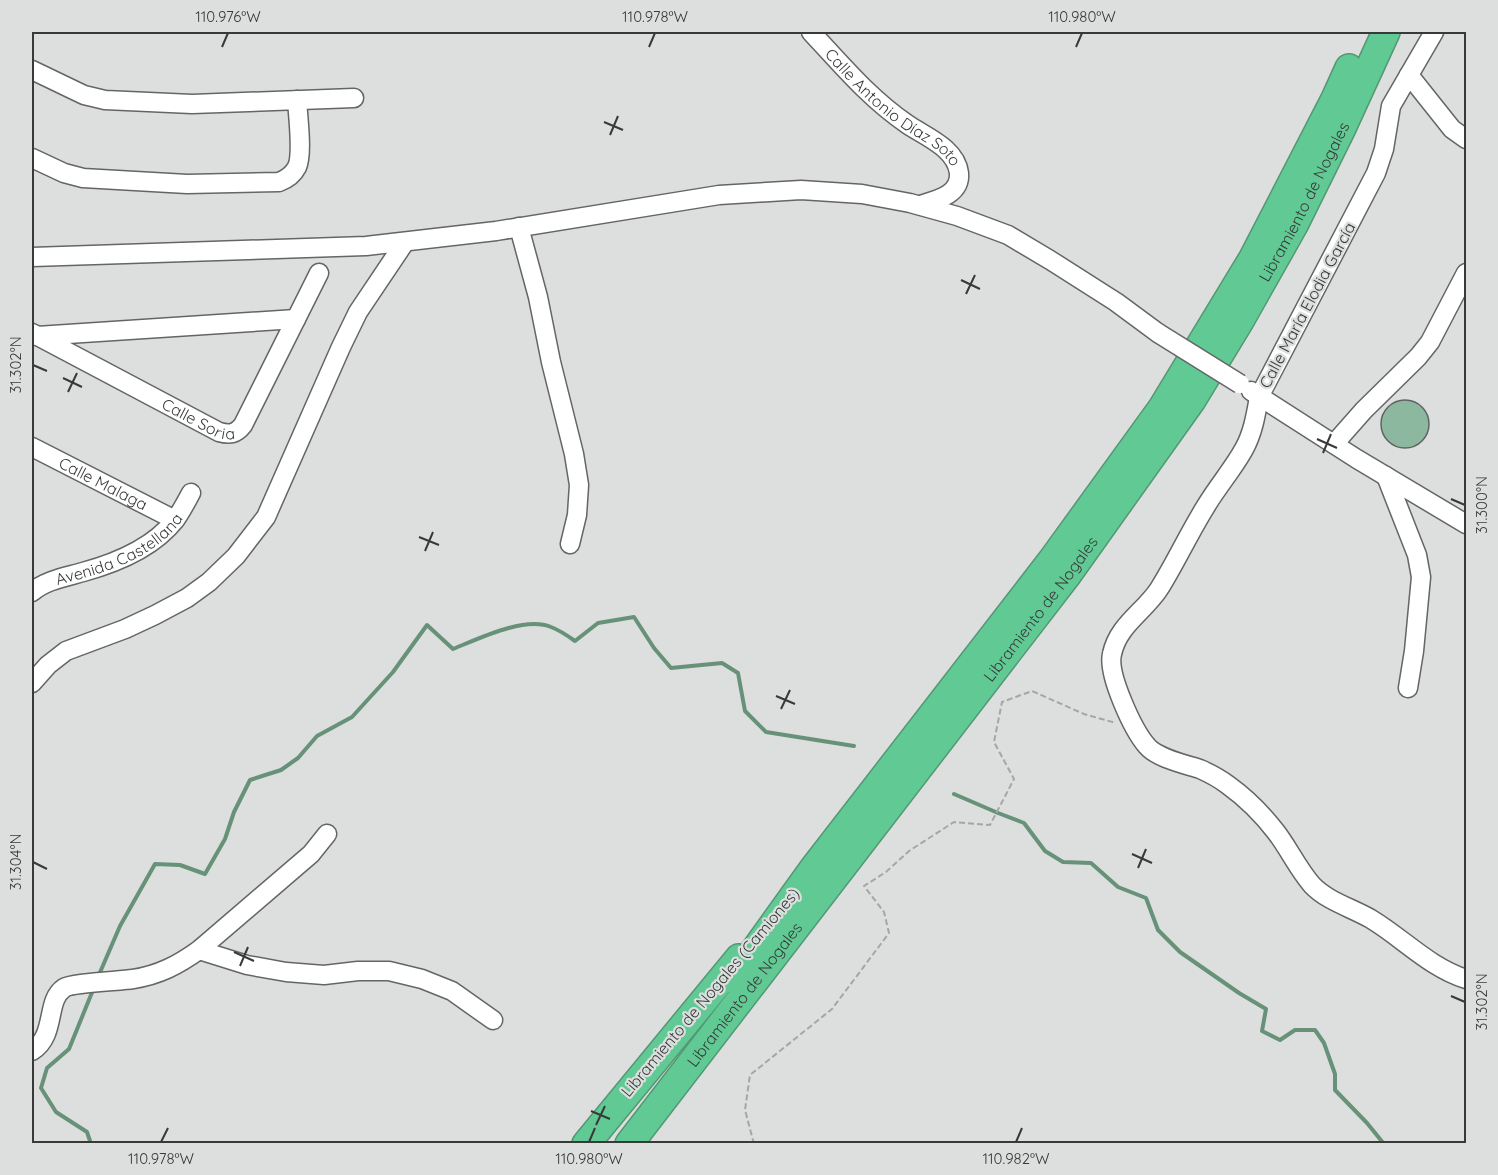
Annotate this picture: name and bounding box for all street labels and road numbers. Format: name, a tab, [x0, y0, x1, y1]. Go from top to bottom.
street label: Calle Antonio Díaz Soto	[821, 44, 966, 169]
street label: Libramiento de Nogales	[1254, 119, 1353, 285]
street label: Calle María Elodia García	[1255, 219, 1359, 391]
street label: Calle Soria	[159, 394, 236, 444]
street label: Calle Malaga	[56, 452, 151, 514]
street label: Avenida Castellana	[53, 509, 187, 589]
street label: Libramiento de Nogales	[979, 532, 1102, 686]
street label: Libramiento de Nogales (Camiones)	[617, 884, 803, 1100]
street label: Libramiento de Nogales	[682, 918, 806, 1070]

